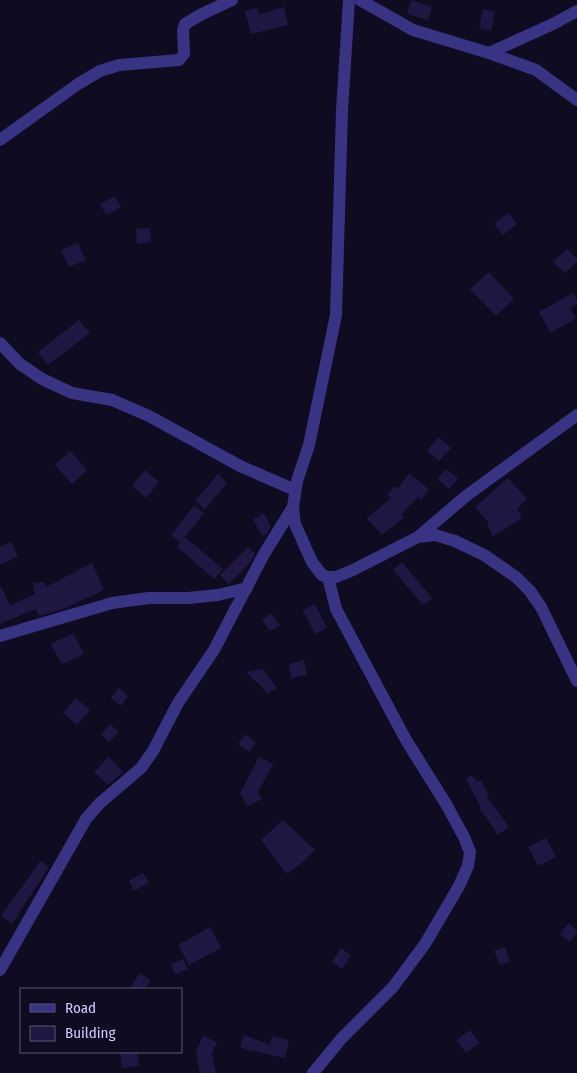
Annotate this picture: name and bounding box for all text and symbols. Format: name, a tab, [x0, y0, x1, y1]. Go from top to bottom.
legend	[20, 988, 182, 1053]
text: Road	[65, 999, 96, 1017]
text: Building	[65, 1024, 116, 1042]

